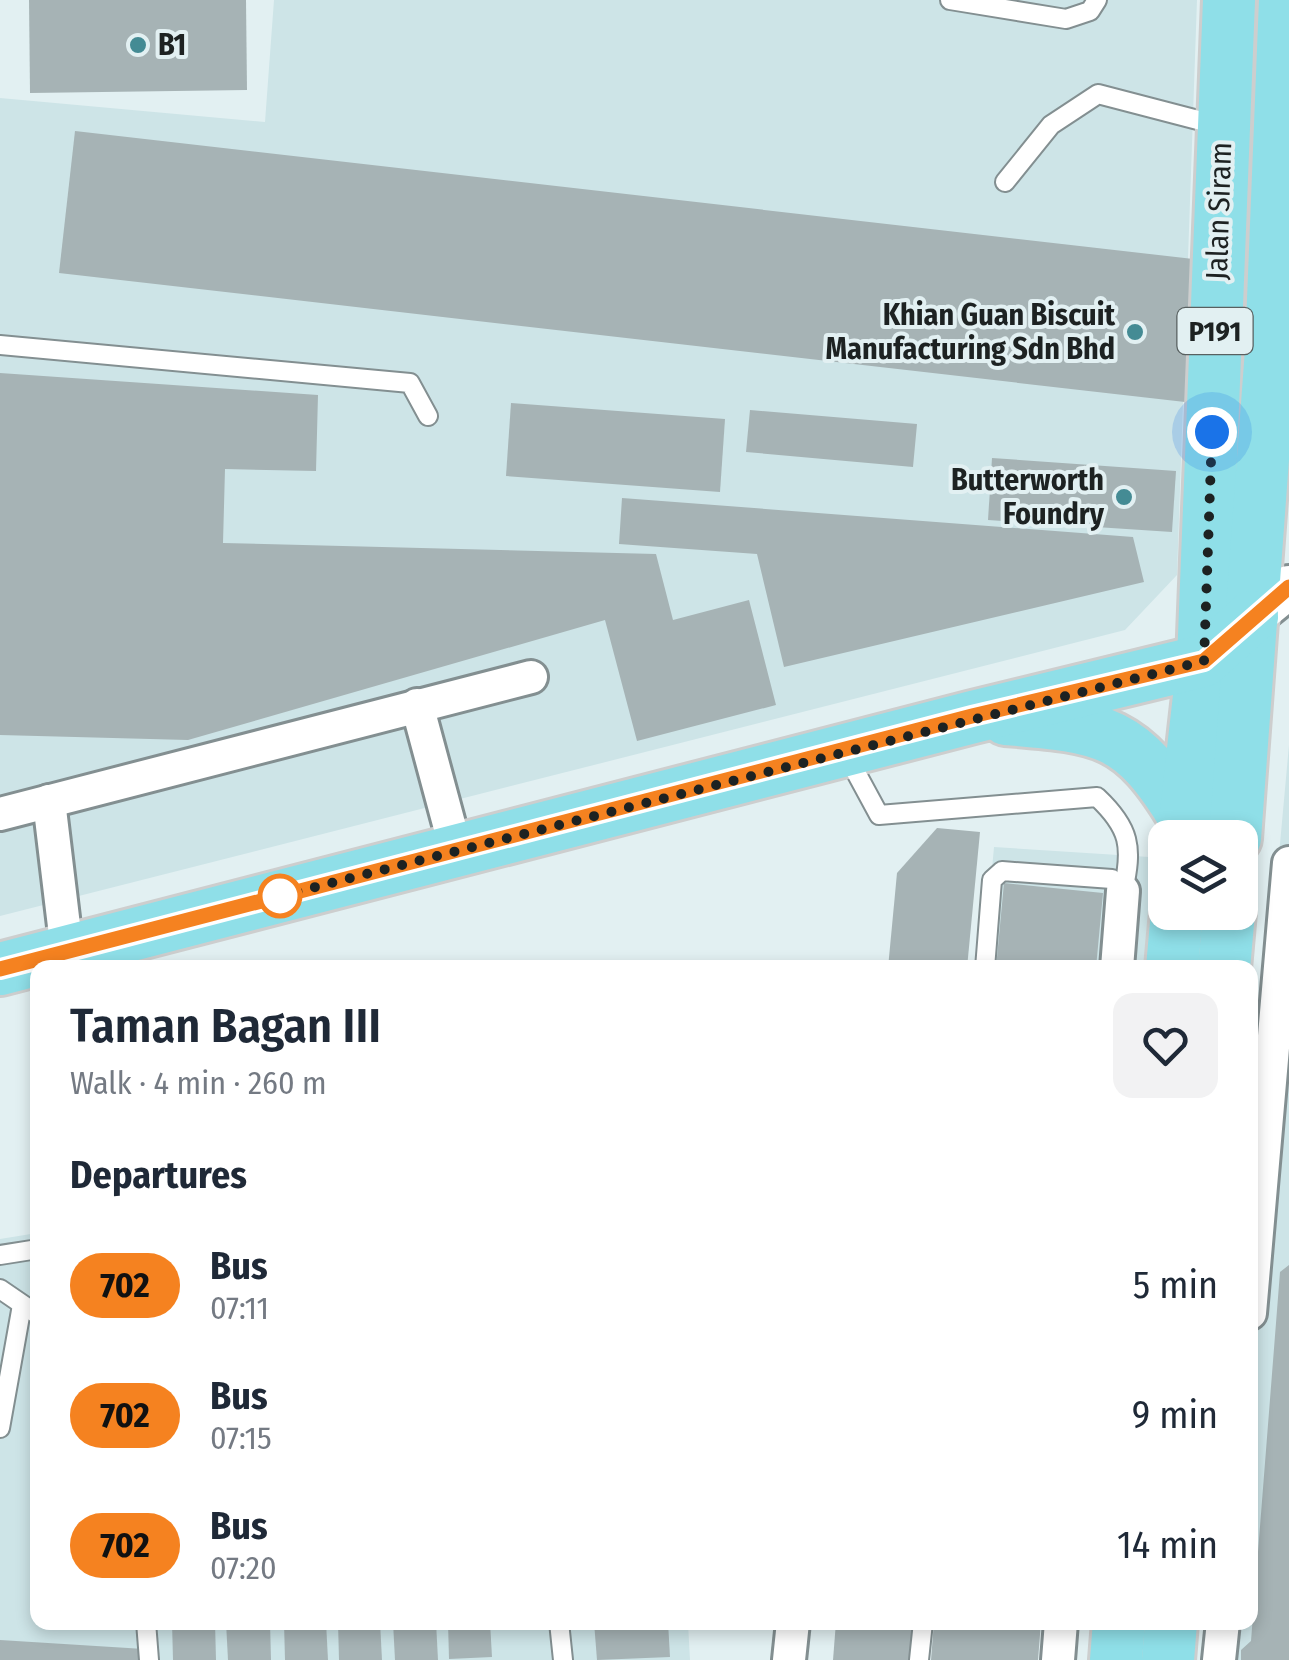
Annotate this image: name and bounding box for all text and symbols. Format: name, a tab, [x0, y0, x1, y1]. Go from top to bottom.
place label: B1	[158, 27, 186, 63]
marker: B1	[127, 34, 149, 56]
street label: Jalan Siram	[1199, 142, 1239, 280]
place label: Khian Guan Biscuit Manufacturing Sdn Bhd	[826, 297, 1115, 367]
road number: P191	[1178, 308, 1252, 354]
marker: Khian Guan Biscuit Manufacturing Sdn Bhd	[1124, 321, 1146, 343]
your location	[1187, 407, 1237, 457]
place label: Butterworth Foundry	[951, 462, 1105, 532]
marker: Butterworth Foundry	[1113, 486, 1135, 508]
map controls	[1148, 820, 1258, 930]
button: layers	[1148, 820, 1258, 930]
unlabelled marker	[259, 875, 301, 917]
button: heart	[1113, 993, 1218, 1098]
text: Taman Bagan III	[70, 997, 381, 1055]
text: Walk · 4 min · 260 m	[70, 1064, 327, 1102]
text: Departures	[70, 1152, 247, 1198]
text: Bus	[210, 1243, 268, 1289]
text: 5 min	[1133, 1262, 1218, 1308]
text: 702	[100, 1264, 150, 1306]
text: 07:11	[210, 1289, 269, 1327]
text: Bus	[210, 1373, 268, 1419]
text: 9 min	[1132, 1392, 1218, 1438]
text: 702	[100, 1394, 150, 1436]
text: 07:15	[210, 1419, 272, 1457]
text: Bus	[210, 1503, 268, 1549]
text: 14 min	[1117, 1522, 1218, 1568]
text: 702	[100, 1524, 150, 1566]
text: 07:20	[210, 1549, 277, 1587]

